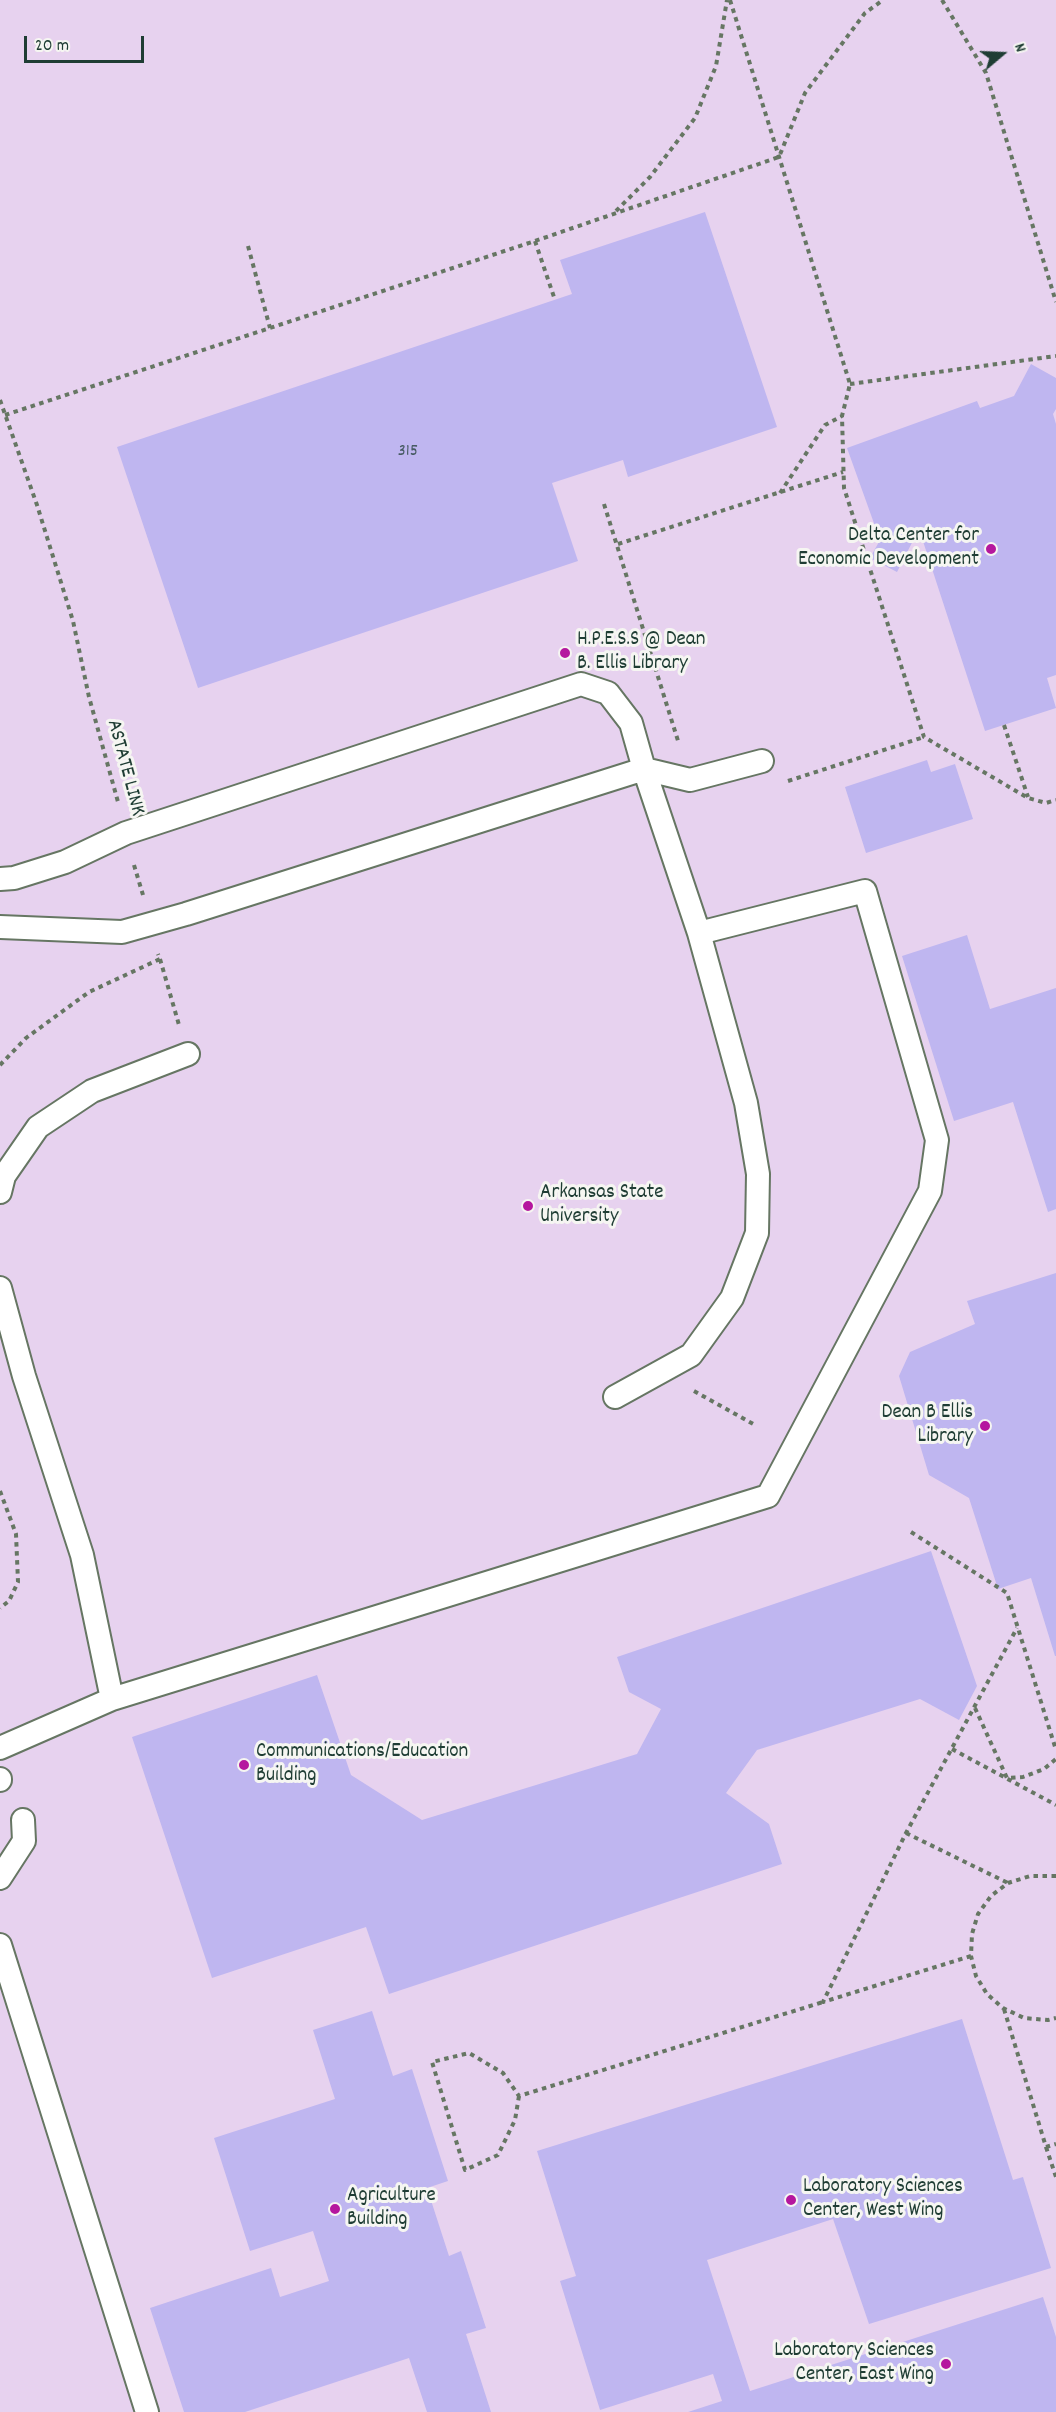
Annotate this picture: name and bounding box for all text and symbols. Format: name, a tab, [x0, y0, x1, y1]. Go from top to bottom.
scale bar	[27, 24, 147, 62]
north arrow	[972, 24, 1032, 84]
text: 20 m	[35, 34, 69, 59]
text: N	[1007, 40, 1032, 55]
house number: 315	[398, 442, 418, 464]
place label: Delta Center for Economic Development	[798, 524, 979, 574]
marker: Delta Center for Economic Development	[984, 542, 998, 556]
place label: H.P.E.S.S @ Dean B. Ellis Library	[577, 628, 705, 678]
marker: H.P.E.S.S @ Dean B. Ellis Library	[558, 646, 572, 660]
street label: ASTATE LINK	[99, 717, 149, 819]
place label: Arkansas State University	[540, 1181, 664, 1231]
marker: Arkansas State University	[521, 1199, 535, 1213]
place label: Dean B Ellis Library	[882, 1401, 973, 1451]
marker: Dean B Ellis Library	[978, 1419, 992, 1433]
place label: Communications/Education Building	[256, 1740, 468, 1790]
marker: Communications/Education Building	[237, 1758, 251, 1772]
place label: Laboratory Sciences Center, West Wing	[803, 2175, 963, 2225]
place label: Agriculture Building	[347, 2184, 436, 2234]
marker: Laboratory Sciences Center, West Wing	[784, 2193, 798, 2207]
marker: Agriculture Building	[328, 2202, 342, 2216]
place label: Laboratory Sciences Center, East Wing	[774, 2339, 934, 2389]
marker: Laboratory Sciences Center, East Wing	[939, 2357, 953, 2371]

